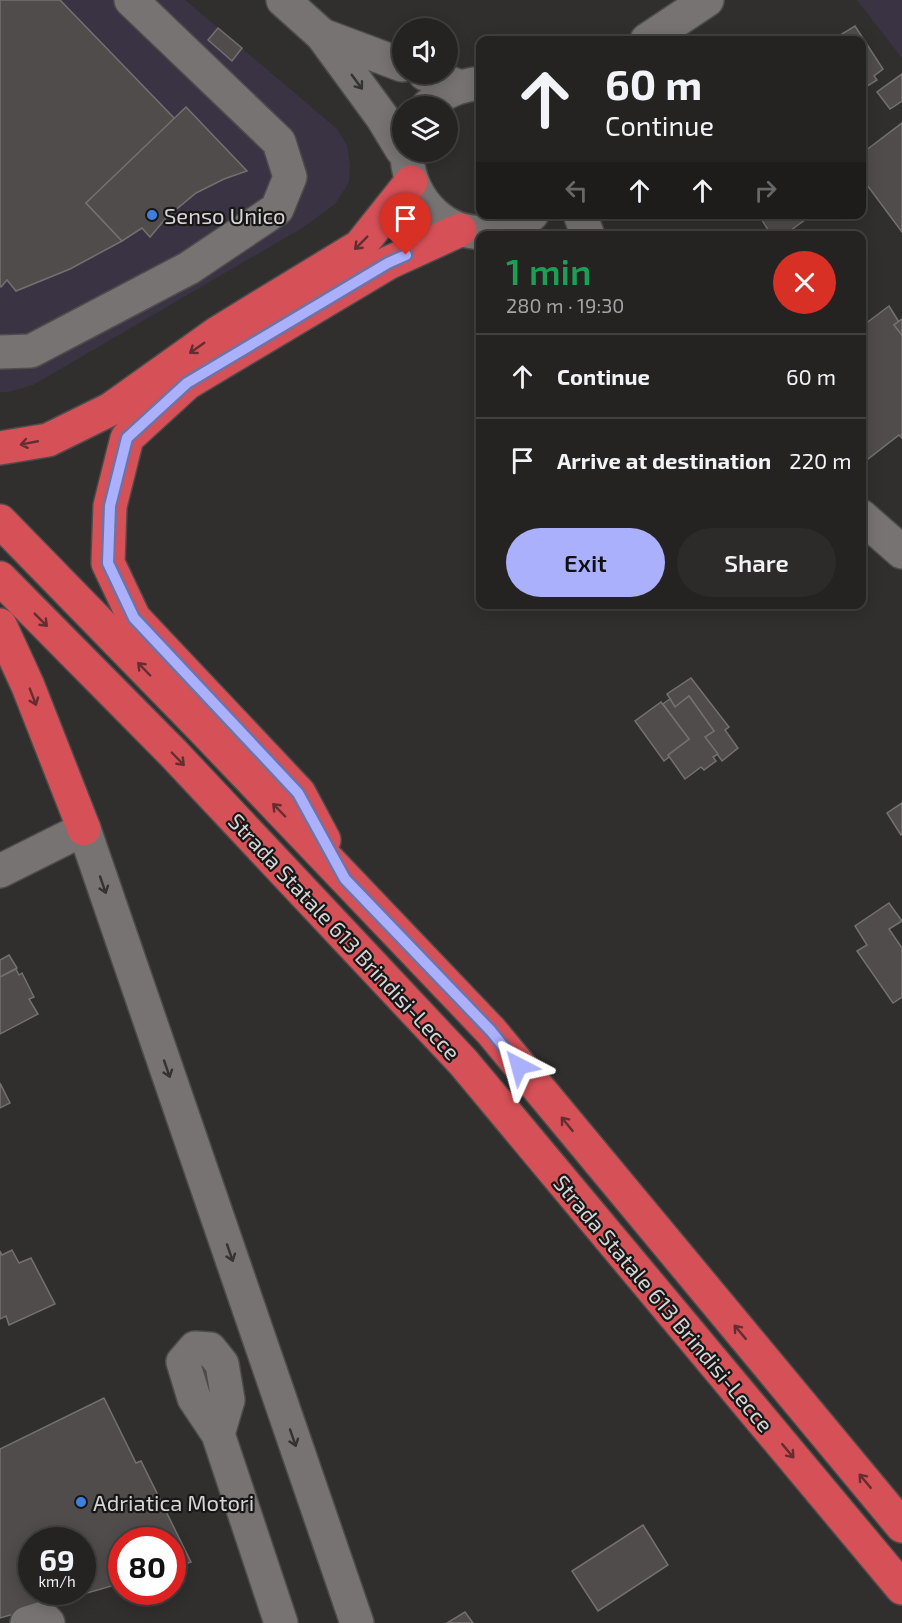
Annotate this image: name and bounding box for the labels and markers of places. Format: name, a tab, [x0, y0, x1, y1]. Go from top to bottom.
pin	[380, 193, 431, 255]
place label: Senso Unico	[164, 202, 286, 228]
marker: Senso Unico	[145, 208, 159, 222]
place label: Adriatica Motori	[93, 1489, 254, 1515]
marker: Adriatica Motori	[74, 1495, 88, 1509]

